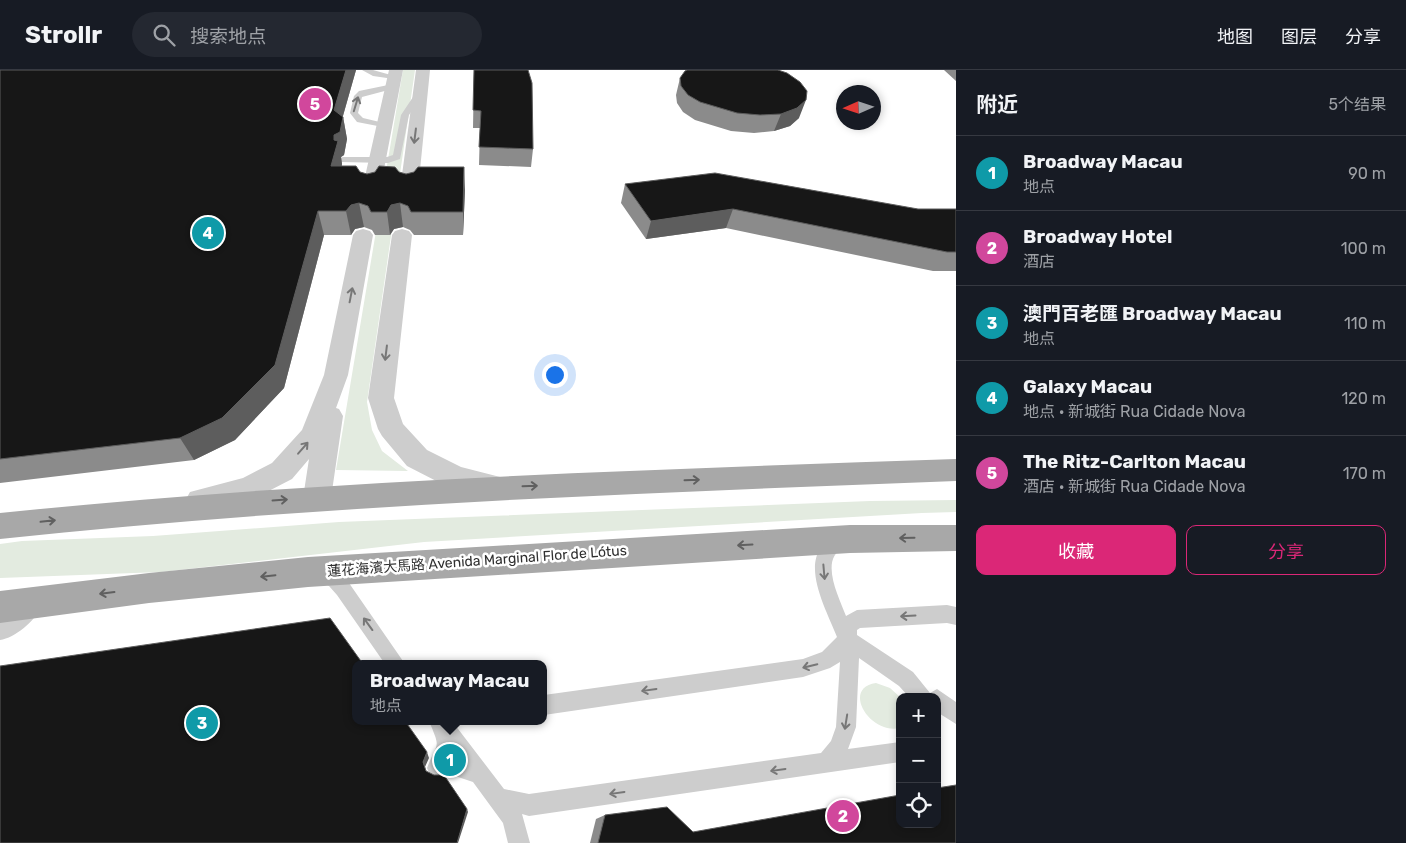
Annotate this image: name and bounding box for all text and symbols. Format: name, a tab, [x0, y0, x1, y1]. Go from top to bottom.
search box	[132, 12, 482, 57]
text: Strollr	[25, 21, 102, 49]
icon: search	[150, 21, 178, 49]
text: 搜索地点	[190, 25, 266, 48]
text: 地图	[1217, 26, 1253, 48]
text: 图层	[1281, 26, 1317, 48]
text: 分享	[1345, 26, 1381, 48]
pin: 5	[299, 85, 331, 123]
north arrow	[836, 85, 881, 130]
text: 附近	[976, 92, 1018, 117]
text: 5个结果	[1328, 95, 1386, 114]
one-way arrow	[352, 96, 362, 112]
one-way arrow	[410, 127, 420, 143]
text: Broadway Macau	[1023, 150, 1183, 173]
text: 1	[988, 164, 996, 183]
text: 90 m	[1348, 164, 1386, 183]
text: 地点	[1023, 177, 1055, 196]
pin: 4	[192, 214, 224, 252]
text: Broadway Hotel	[1023, 225, 1172, 248]
text: 2	[987, 239, 997, 258]
text: 100 m	[1341, 239, 1386, 258]
text: 酒店	[1023, 252, 1055, 271]
one-way arrow	[347, 287, 357, 303]
text: 澳門百老匯 Broadway Macau	[1023, 302, 1282, 325]
text: 3	[987, 314, 997, 333]
text: 110 m	[1344, 314, 1386, 333]
text: 地点	[1023, 329, 1055, 348]
one-way arrow	[381, 345, 391, 361]
your location	[542, 362, 568, 388]
text: Galaxy Macau	[1023, 375, 1152, 398]
text: 4	[987, 389, 997, 408]
text: 120 m	[1341, 389, 1386, 408]
text: 地点 · 新城街 Rua Cidade Nova	[1023, 402, 1246, 421]
one-way arrow	[298, 442, 309, 455]
text: The Ritz-Carlton Macau	[1023, 450, 1246, 473]
text: 5	[987, 464, 997, 483]
text: 170 m	[1343, 464, 1386, 483]
one-way arrow	[684, 475, 700, 485]
text: 酒店 · 新城街 Rua Cidade Nova	[1023, 477, 1246, 496]
one-way arrow	[521, 481, 537, 491]
one-way arrow	[272, 496, 288, 505]
one-way arrow	[40, 516, 56, 526]
button: 收藏	[976, 525, 1176, 575]
button: 分享	[1186, 525, 1386, 575]
one-way arrow	[900, 533, 916, 543]
one-way arrow	[737, 540, 753, 549]
street label: 蓮花海濱大馬路 Avenida Marginal Flor de Lótus	[327, 542, 627, 580]
one-way arrow	[820, 564, 829, 580]
one-way arrow	[261, 571, 277, 581]
one-way arrow	[99, 588, 115, 598]
one-way arrow	[900, 612, 916, 621]
one-way arrow	[363, 617, 373, 631]
popup	[352, 660, 547, 725]
one-way arrow	[802, 662, 818, 671]
text: Broadway Macau	[370, 669, 529, 692]
one-way arrow	[641, 685, 657, 695]
map controls	[896, 693, 941, 828]
button: +	[896, 693, 941, 738]
text: 地点	[370, 696, 402, 715]
pin: 3	[186, 704, 218, 742]
one-way arrow	[840, 714, 850, 730]
button: −	[896, 738, 941, 783]
pin: 1	[434, 741, 466, 779]
one-way arrow	[770, 765, 786, 775]
button: locate	[896, 783, 941, 828]
one-way arrow	[609, 788, 625, 798]
pin: 2	[827, 797, 859, 835]

